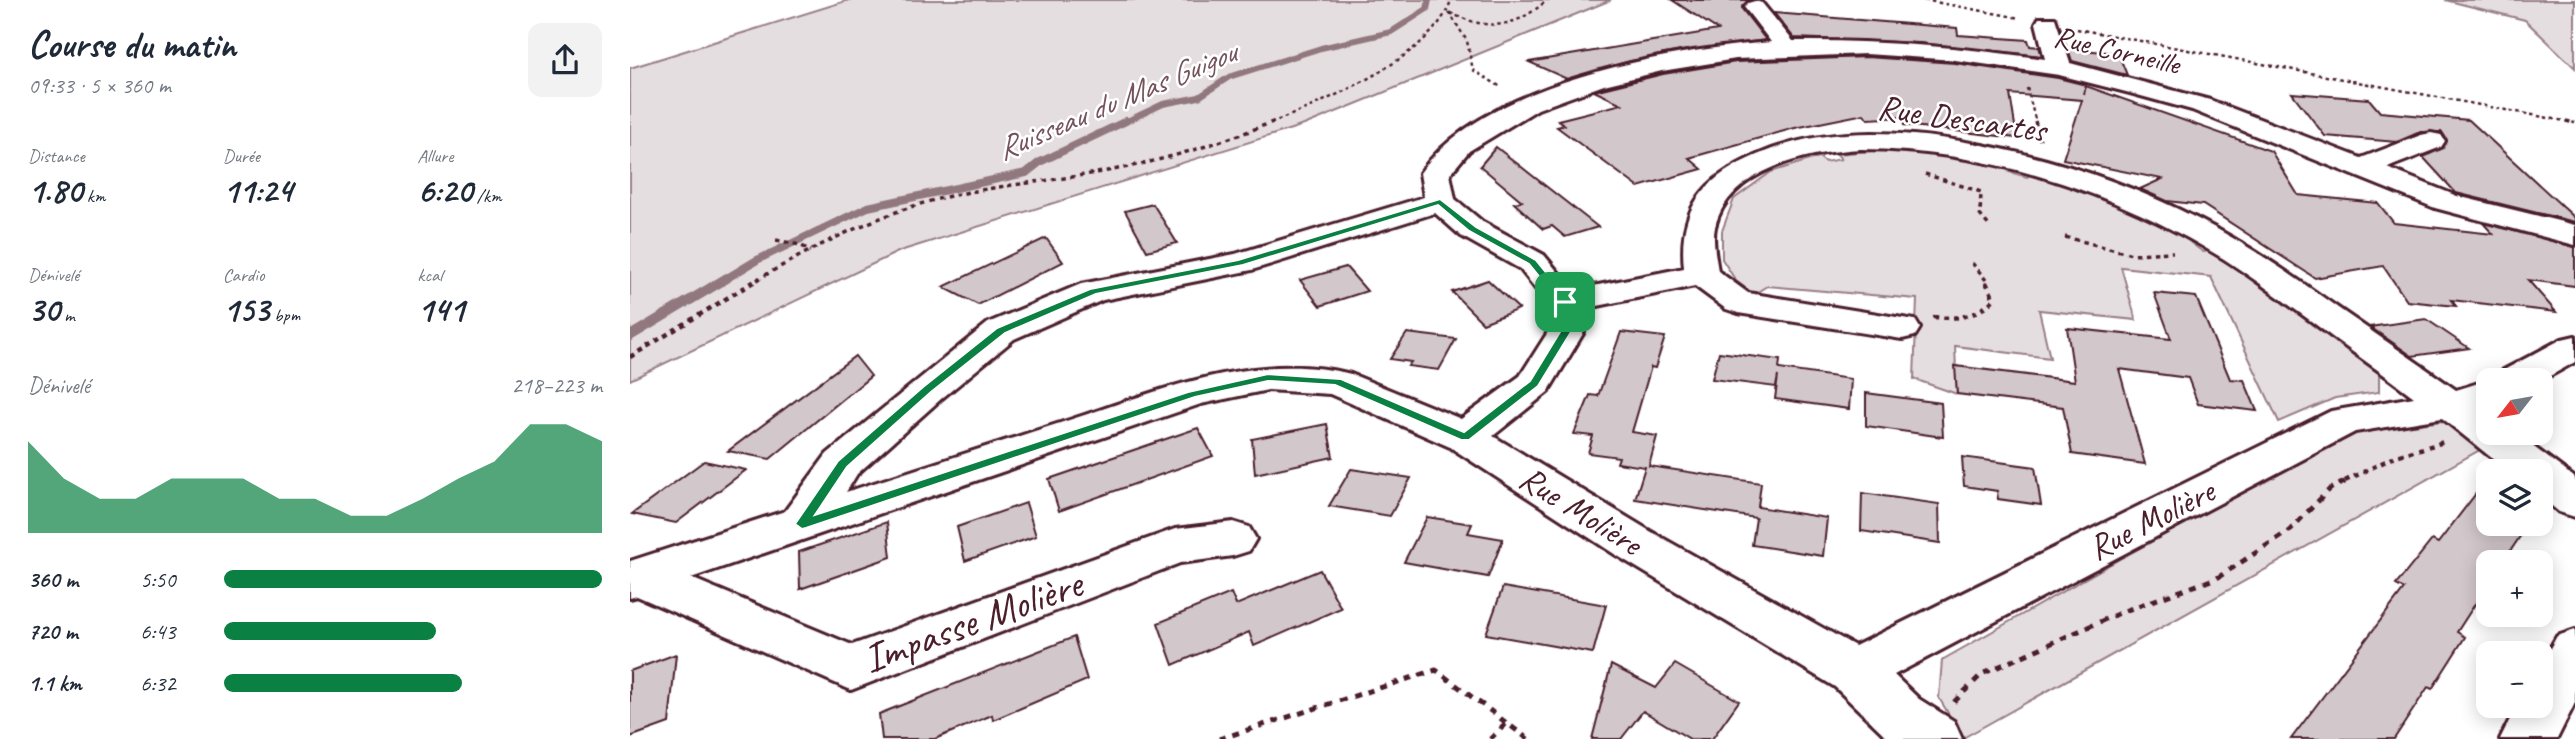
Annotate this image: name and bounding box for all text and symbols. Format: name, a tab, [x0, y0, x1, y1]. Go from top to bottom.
street label: Rue Corneille	[2050, 17, 2186, 83]
text: Course du matin	[28, 21, 236, 68]
button: share	[528, 23, 602, 97]
water label: Ruisseau du Mas Guigou	[990, 30, 1247, 169]
text: 09:33 · 5 × 360 m	[28, 71, 171, 100]
street label: Rue Descartes	[1875, 84, 2052, 153]
text: Distance	[28, 144, 85, 168]
text: Durée	[223, 144, 260, 168]
text: Allure	[417, 144, 453, 168]
text: 1.80	[28, 168, 82, 213]
text: 11:24	[223, 168, 293, 213]
text: 6:20	[417, 168, 472, 213]
text: km	[82, 184, 105, 208]
text: /km	[472, 184, 502, 208]
text: Dénivelé	[28, 263, 79, 287]
text: Cardio	[223, 263, 265, 287]
text: kcal	[417, 263, 442, 287]
pin	[1535, 272, 1595, 332]
icon: arrive	[1546, 283, 1584, 321]
text: 30	[28, 287, 60, 332]
text: 153	[223, 287, 269, 332]
text: 141	[417, 287, 465, 332]
text: m	[60, 303, 75, 327]
text: bpm	[269, 303, 300, 327]
north arrow	[2476, 368, 2553, 444]
map controls	[2476, 368, 2553, 718]
text: Dénivelé	[28, 371, 90, 400]
text: 218–223 m	[511, 371, 602, 400]
street label: Rue Molière	[1511, 455, 1653, 567]
button: layers	[2476, 459, 2553, 536]
street label: Rue Molière	[2080, 467, 2224, 570]
button: +	[2476, 550, 2553, 627]
street label: Impasse Molière	[856, 556, 1093, 686]
text: 360 m	[28, 565, 78, 594]
text: 5:50	[140, 565, 176, 594]
text: 720 m	[28, 617, 78, 646]
text: 6:43	[140, 617, 176, 646]
button: −	[2476, 641, 2553, 718]
text: 1.1 km	[28, 669, 82, 698]
text: 6:32	[140, 669, 176, 698]

